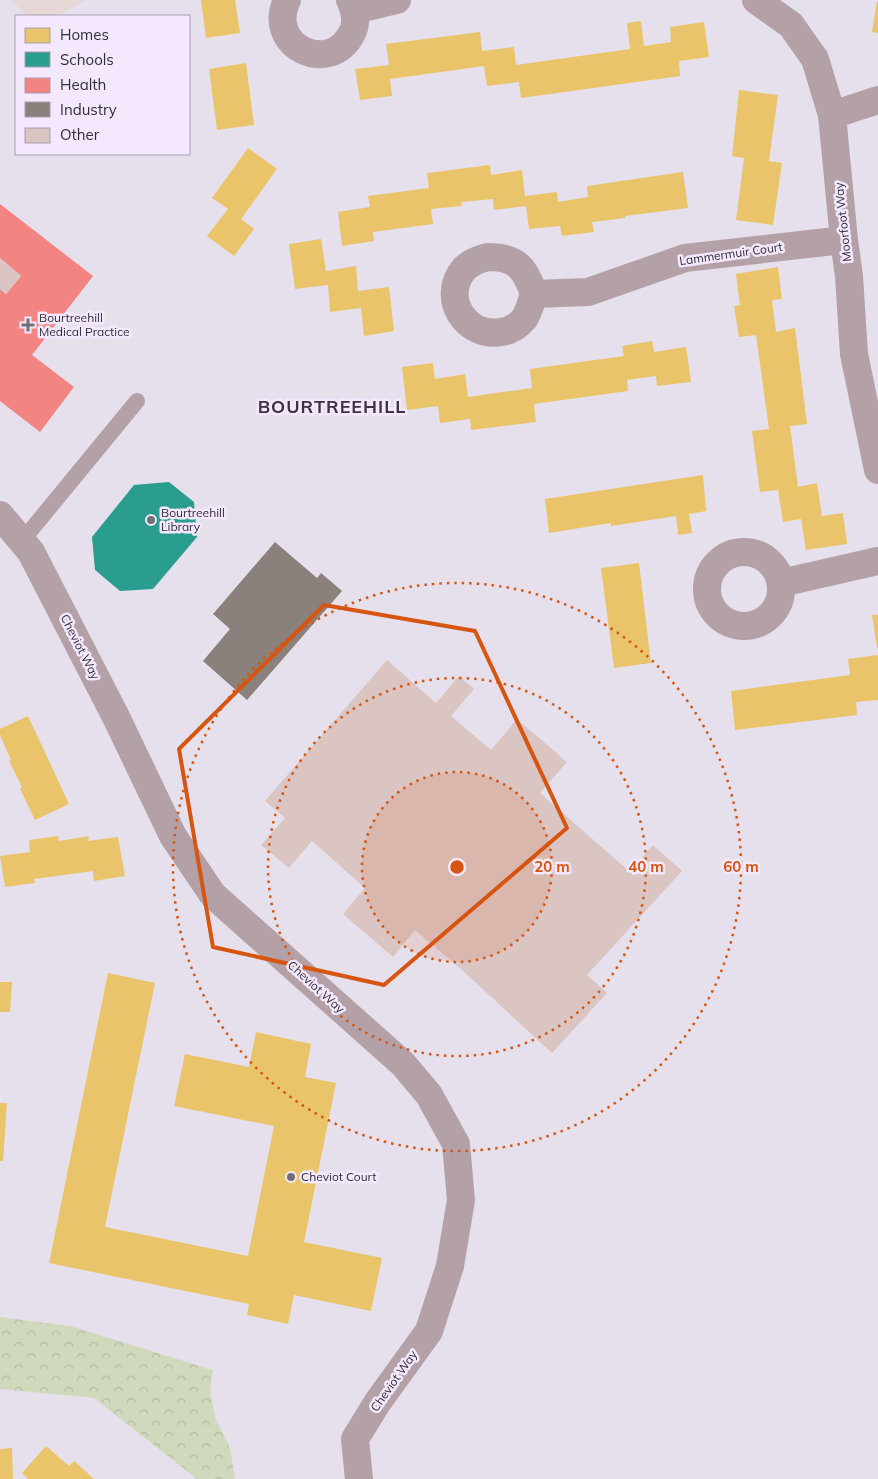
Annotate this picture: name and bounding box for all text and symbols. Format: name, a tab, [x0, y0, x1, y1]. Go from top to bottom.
legend	[15, 15, 190, 155]
text: Homes	[60, 25, 109, 44]
text: Schools	[60, 50, 114, 69]
text: Health	[60, 75, 106, 94]
text: Industry	[60, 100, 117, 119]
text: Other	[60, 125, 100, 144]
street label: Moorfoot Way	[831, 181, 854, 262]
street label: Lammermuir Court	[678, 239, 783, 268]
place label: Bourtreehill Medical Practice	[39, 310, 130, 339]
marker: Bourtreehill Medical Practice	[21, 318, 35, 332]
district label: BOURTREEHILL	[258, 395, 406, 418]
place label: Bourtreehill Library	[161, 505, 225, 534]
marker: Bourtreehill Library	[145, 514, 157, 526]
street label: Cheviot Way	[58, 612, 104, 682]
text: 20 m	[534, 857, 570, 876]
text: 40 m	[628, 857, 664, 876]
text: 60 m	[723, 857, 759, 876]
centre of rings	[448, 858, 466, 876]
street label: Cheviot Way	[285, 957, 348, 1016]
place label: Cheviot Court	[301, 1169, 376, 1184]
marker: Cheviot Court	[285, 1171, 297, 1183]
street label: Cheviot Way	[367, 1347, 421, 1414]

